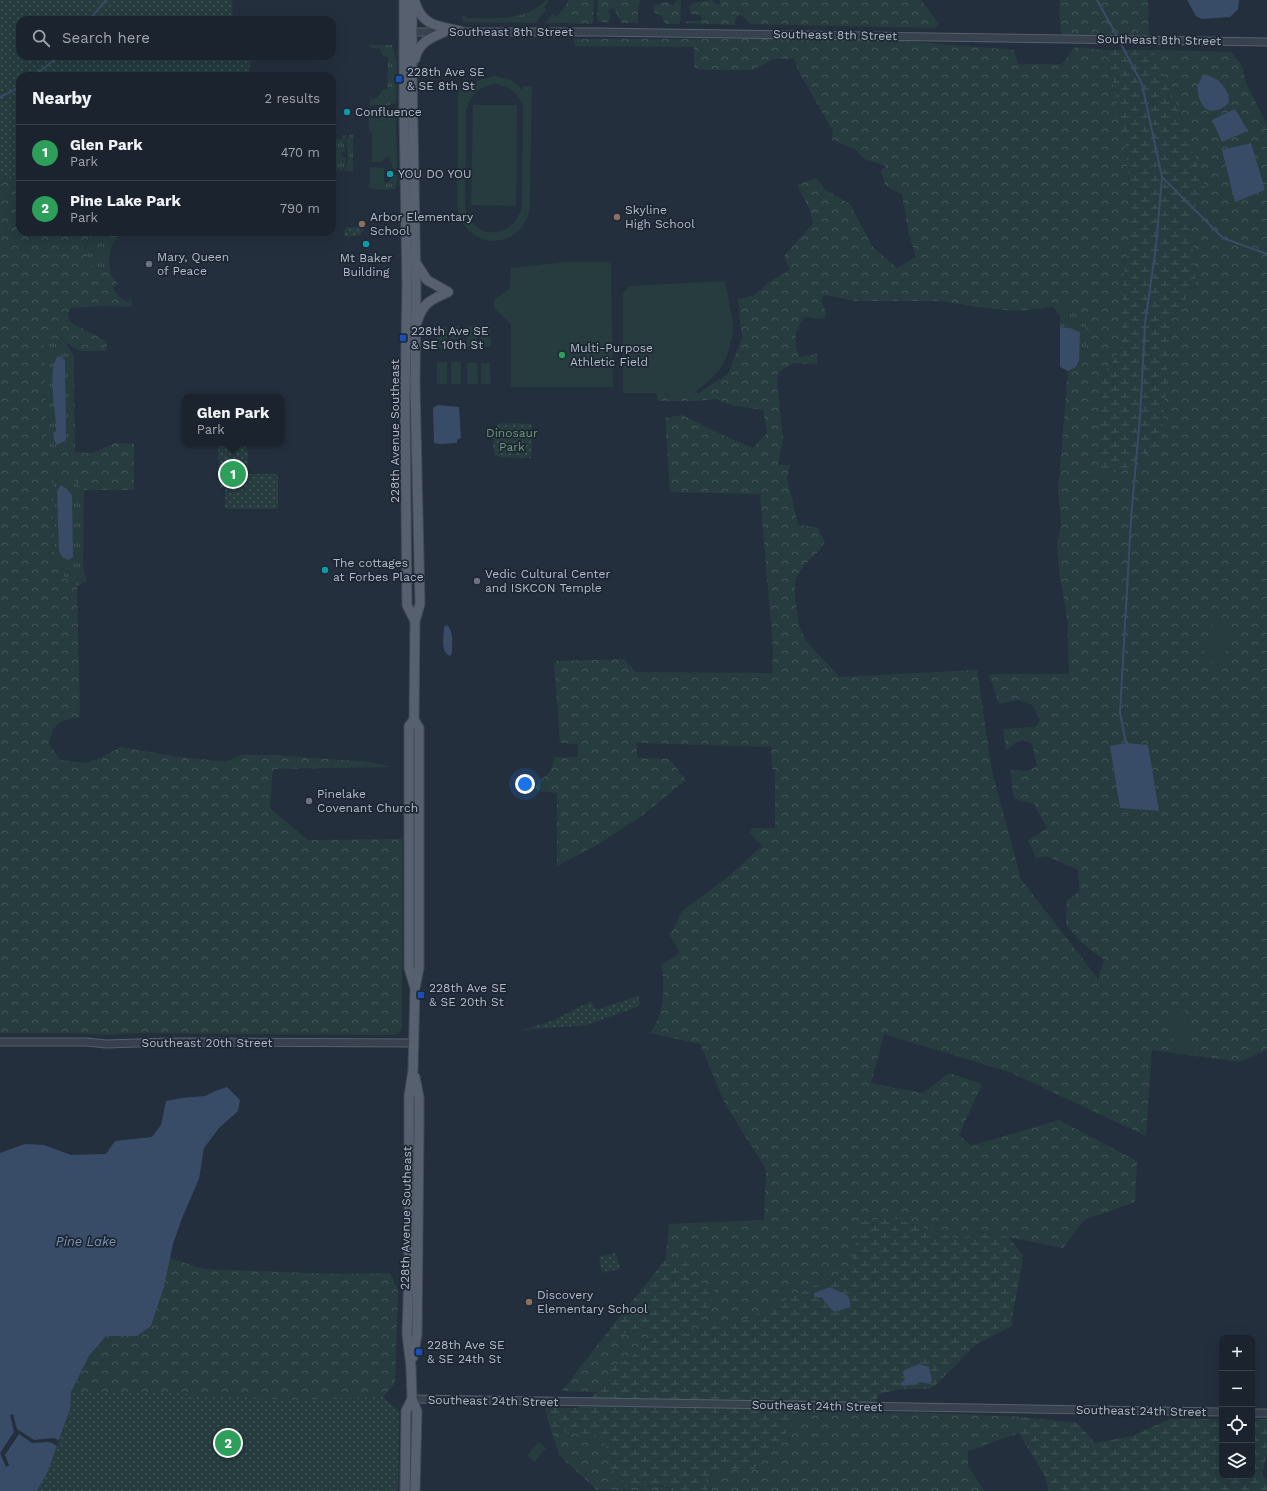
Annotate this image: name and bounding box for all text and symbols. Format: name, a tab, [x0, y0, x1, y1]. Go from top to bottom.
search box	[16, 16, 336, 60]
street label: Southeast 8th Street	[449, 25, 573, 39]
icon: search	[30, 27, 52, 49]
street label: Southeast 8th Street	[773, 27, 897, 43]
text: Search here	[62, 29, 150, 47]
street label: Southeast 8th Street	[1097, 32, 1221, 48]
place label: 228th Ave SE & SE 8th St	[407, 65, 485, 93]
marker: 228th Ave SE & SE 8th St	[394, 74, 404, 84]
text: Nearby	[32, 88, 91, 108]
text: 2 results	[265, 91, 320, 106]
place label: Confluence	[355, 105, 422, 119]
marker: Confluence	[342, 107, 352, 117]
text: Glen Park	[70, 136, 143, 154]
text: 1	[42, 145, 48, 160]
text: 470 m	[281, 145, 320, 160]
text: Park	[70, 154, 98, 169]
place label: YOU DO YOU	[398, 167, 472, 181]
marker: YOU DO YOU	[385, 169, 395, 179]
text: Pine Lake Park	[70, 192, 181, 210]
text: 2	[41, 201, 49, 216]
text: 790 m	[280, 201, 320, 216]
place label: Skyline High School	[625, 203, 695, 231]
text: Park	[70, 210, 98, 225]
place label: Arbor Elementary School	[370, 210, 474, 238]
marker: Skyline High School	[612, 212, 622, 222]
marker: Arbor Elementary School	[357, 219, 367, 229]
marker: Mt Baker Building	[361, 239, 371, 249]
place label: Mary, Queen of Peace	[157, 250, 229, 278]
place label: Mt Baker Building	[340, 251, 392, 279]
marker: Mary, Queen of Peace	[144, 259, 154, 269]
place label: 228th Ave SE & SE 10th St	[411, 324, 489, 352]
marker: 228th Ave SE & SE 10th St	[398, 333, 408, 343]
place label: Multi-Purpose Athletic Field	[570, 341, 653, 369]
marker: Multi-Purpose Athletic Field	[557, 350, 567, 360]
street label: 228th Avenue Southeast	[388, 359, 402, 503]
popup	[182, 394, 284, 446]
text: Glen Park	[197, 404, 269, 422]
text: Park	[197, 422, 225, 437]
park label: Dinosaur Park	[486, 426, 538, 454]
pin: 1	[220, 459, 246, 489]
place label: The cottages at Forbes Place	[333, 556, 424, 584]
marker: The cottages at Forbes Place	[320, 565, 330, 575]
place label: Vedic Cultural Center and ISKCON Temple	[485, 567, 610, 595]
marker: Vedic Cultural Center and ISKCON Temple	[472, 576, 482, 586]
your location	[515, 774, 535, 794]
place label: Pinelake Covenant Church	[317, 787, 418, 815]
marker: Pinelake Covenant Church	[304, 796, 314, 806]
place label: 228th Ave SE & SE 20th St	[429, 981, 507, 1009]
marker: 228th Ave SE & SE 20th St	[416, 990, 426, 1000]
street label: Southeast 20th Street	[141, 1036, 273, 1050]
street label: 228th Avenue Southeast	[398, 1146, 414, 1290]
water label: Pine Lake	[56, 1234, 116, 1249]
place label: Discovery Elementary School	[537, 1288, 648, 1316]
marker: Discovery Elementary School	[524, 1297, 534, 1307]
map controls	[1219, 1335, 1255, 1479]
button: +	[1219, 1335, 1255, 1371]
place label: 228th Ave SE & SE 24th St	[427, 1338, 505, 1366]
marker: 228th Ave SE & SE 24th St	[414, 1347, 424, 1357]
button: −	[1219, 1371, 1255, 1407]
street label: Southeast 24th Street	[428, 1393, 558, 1409]
street label: Southeast 24th Street	[752, 1398, 882, 1414]
street label: Southeast 24th Street	[1076, 1403, 1206, 1419]
button: locate	[1219, 1407, 1255, 1443]
pin: 2	[215, 1428, 241, 1458]
button: layers	[1219, 1443, 1255, 1479]

